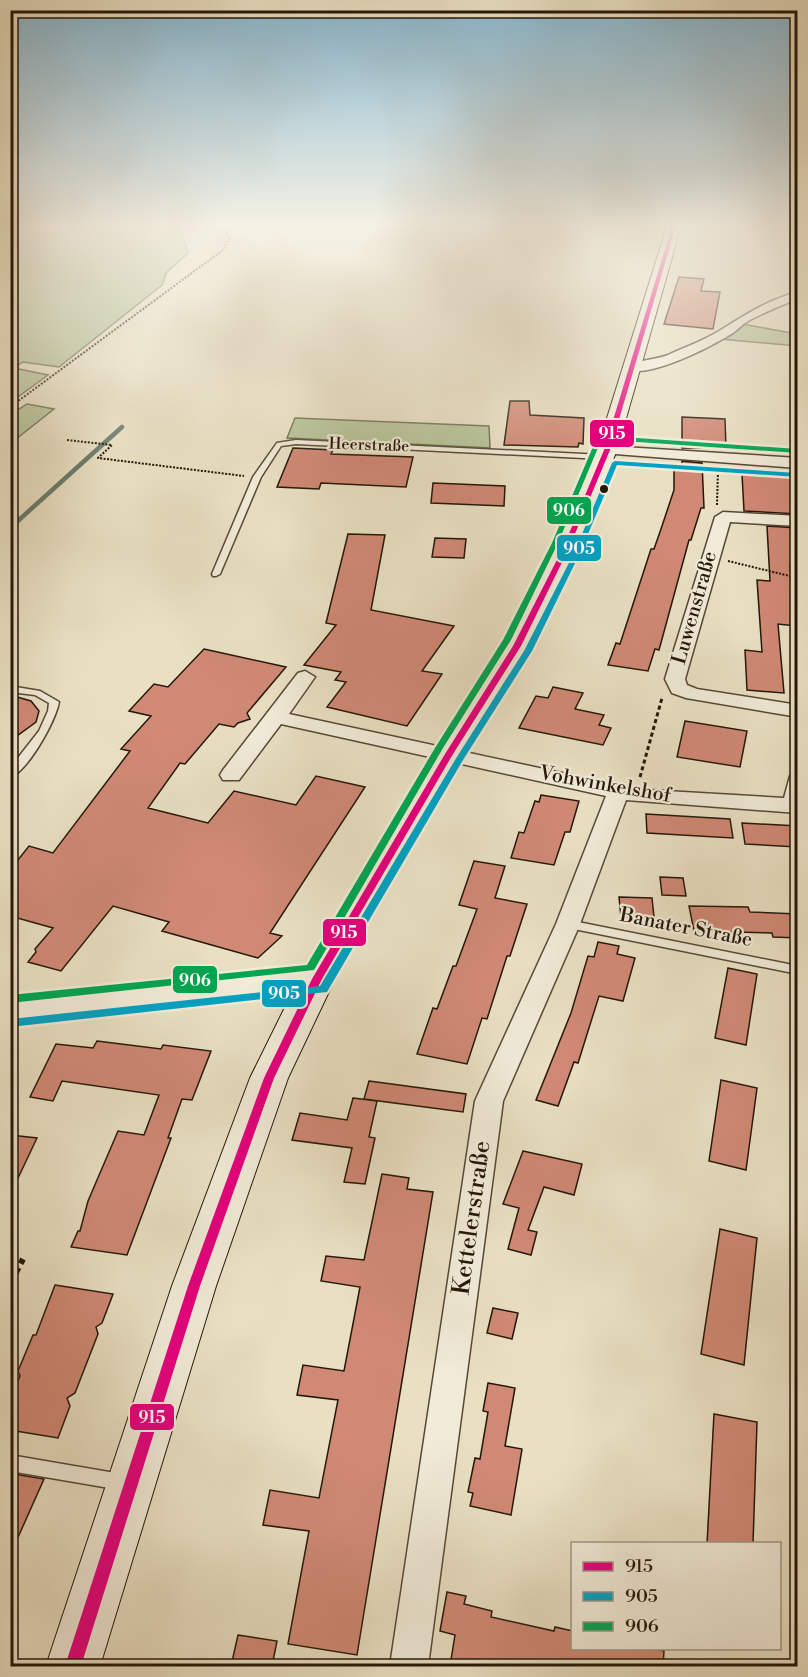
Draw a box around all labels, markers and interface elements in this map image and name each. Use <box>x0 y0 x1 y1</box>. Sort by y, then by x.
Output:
line badge: 915 <box>589 419 635 448</box>
text: 915 <box>598 424 626 444</box>
street label: Heerstraße <box>328 434 410 456</box>
unlabelled marker <box>598 483 610 495</box>
line badge: 906 <box>546 496 592 525</box>
text: 906 <box>553 501 585 521</box>
line badge: 905 <box>556 534 602 562</box>
text: 905 <box>563 539 595 559</box>
street label: Luwenstraße <box>667 549 723 667</box>
street label: Vohwinkelshof <box>536 761 673 809</box>
street label: Banater Straße <box>617 903 754 953</box>
line badge: 915 <box>322 918 367 947</box>
text: 915 <box>330 923 358 943</box>
line badge: 906 <box>172 965 218 994</box>
text: 906 <box>179 971 211 991</box>
line badge: 905 <box>261 979 307 1008</box>
text: 905 <box>268 984 300 1004</box>
street label: Kettelerstraße <box>446 1139 498 1297</box>
line badge: 915 <box>129 1403 175 1431</box>
text: 915 <box>138 1408 166 1428</box>
legend <box>571 1542 781 1650</box>
text: 915 <box>625 1555 653 1578</box>
text: 905 <box>625 1585 658 1608</box>
text: 906 <box>625 1615 659 1638</box>

